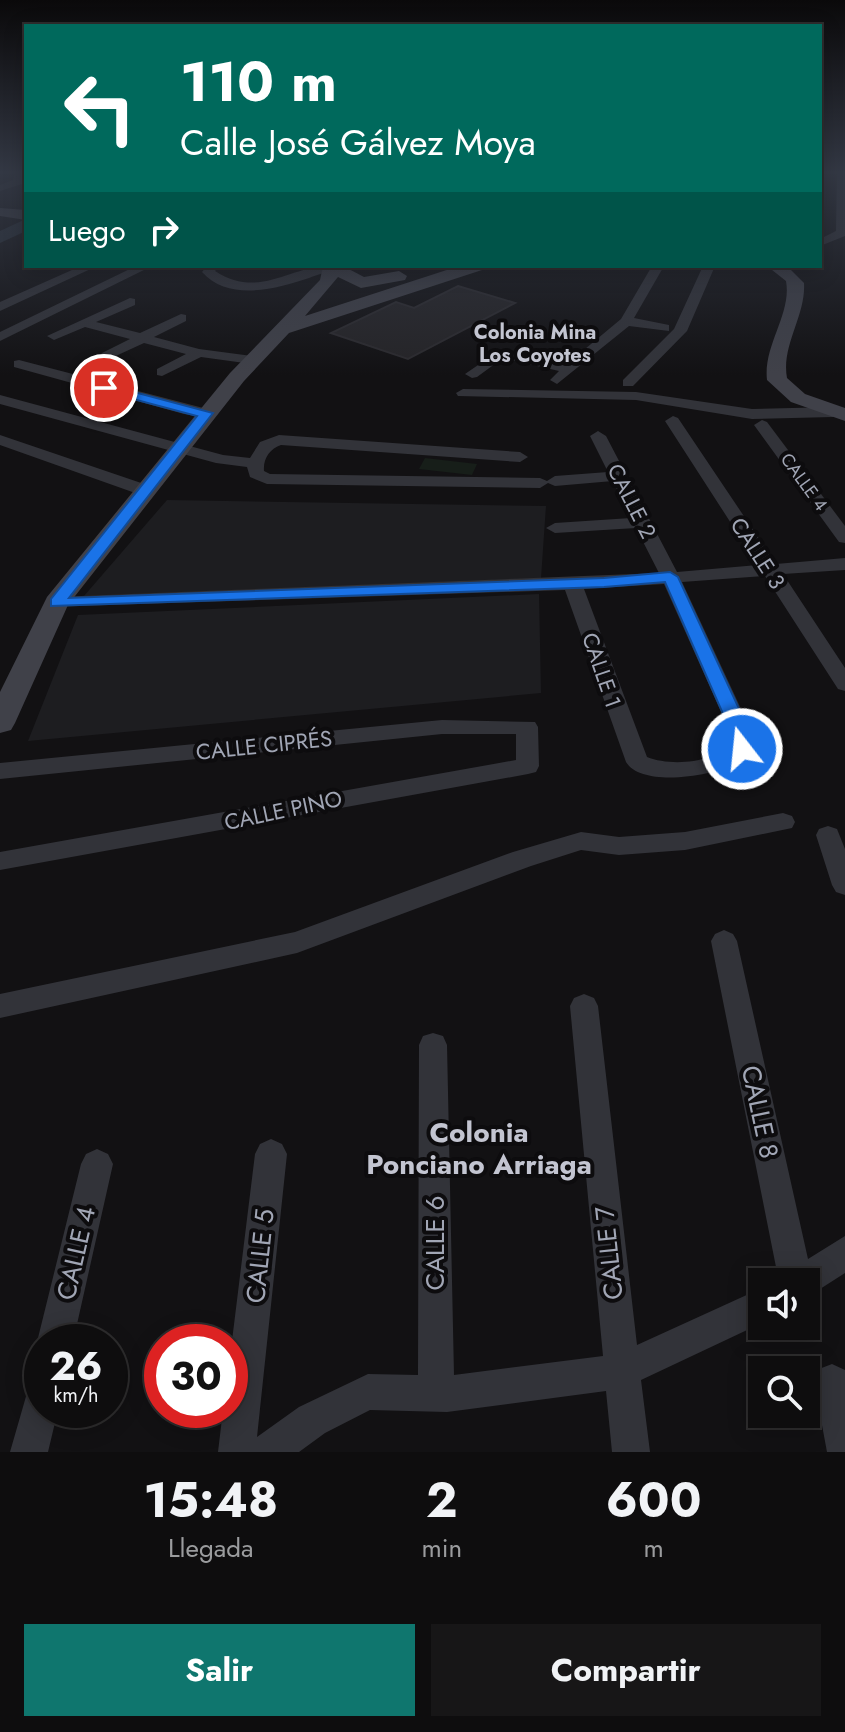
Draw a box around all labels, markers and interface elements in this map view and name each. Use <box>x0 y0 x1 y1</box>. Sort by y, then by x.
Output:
text: 110 m <box>180 41 337 122</box>
icon: left <box>48 56 152 160</box>
text: Calle José Gálvez Moya <box>180 116 536 168</box>
icon: right <box>142 208 186 252</box>
text: Luego <box>48 209 126 252</box>
district label: Colonia Mina Los Coyotes <box>474 318 596 370</box>
pin <box>70 354 138 422</box>
icon: arrive <box>82 366 126 410</box>
street label: CALLE 4 <box>774 448 834 516</box>
street label: CALLE 2 <box>600 458 664 544</box>
street label: CALLE 3 <box>723 511 793 595</box>
street label: CALLE 1 <box>574 628 630 712</box>
position arrow <box>700 707 784 791</box>
street label: CALLE CIPRÉS <box>194 722 334 768</box>
street label: CALLE PINO <box>221 782 345 838</box>
street label: CALLE 8 <box>732 1062 788 1162</box>
district label: Colonia Ponciano Arriaga <box>366 1112 592 1185</box>
street label: CALLE 6 <box>416 1195 454 1291</box>
street label: CALLE 4 <box>47 1202 105 1304</box>
street label: CALLE 7 <box>585 1204 633 1302</box>
street label: CALLE 5 <box>236 1207 284 1305</box>
map controls <box>748 1268 820 1428</box>
button: sound <box>748 1268 820 1340</box>
speed limit sign: 30 <box>144 1324 248 1428</box>
text: 26 <box>50 1337 103 1395</box>
button: search <box>748 1356 820 1428</box>
text: km/h <box>53 1381 99 1410</box>
text: 15:48 <box>144 1466 278 1535</box>
text: 2 <box>426 1466 458 1535</box>
text: 600 <box>606 1466 701 1535</box>
text: Llegada <box>168 1529 254 1567</box>
text: min <box>422 1529 462 1567</box>
text: m <box>643 1529 664 1567</box>
button: Salir <box>24 1624 415 1716</box>
button: Compartir <box>431 1624 821 1716</box>

